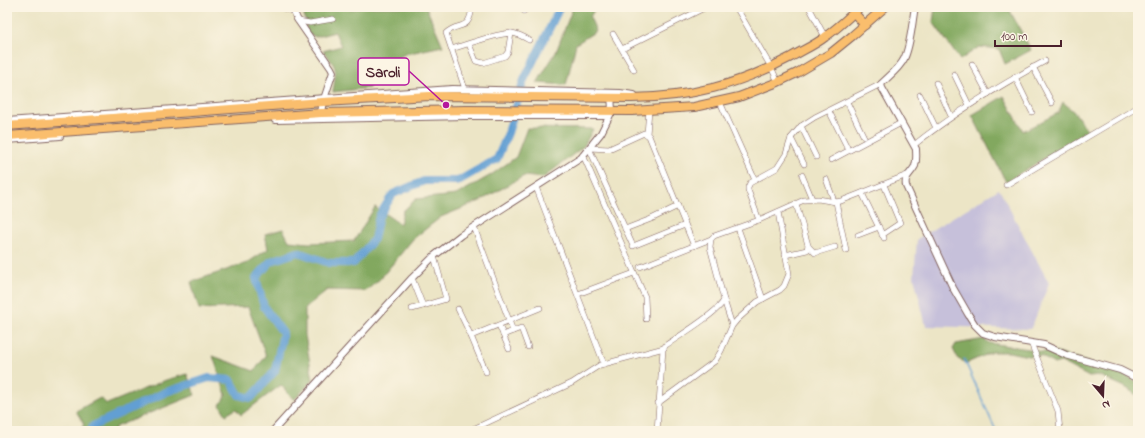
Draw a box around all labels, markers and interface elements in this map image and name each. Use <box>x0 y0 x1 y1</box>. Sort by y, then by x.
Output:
scale bar <box>995 22 1061 48</box>
text: 100 m <box>1001 28 1028 46</box>
callout: Saroli <box>358 58 409 85</box>
text: Saroli <box>366 62 401 84</box>
north arrow <box>1083 376 1123 416</box>
text: N <box>1100 396 1112 413</box>

